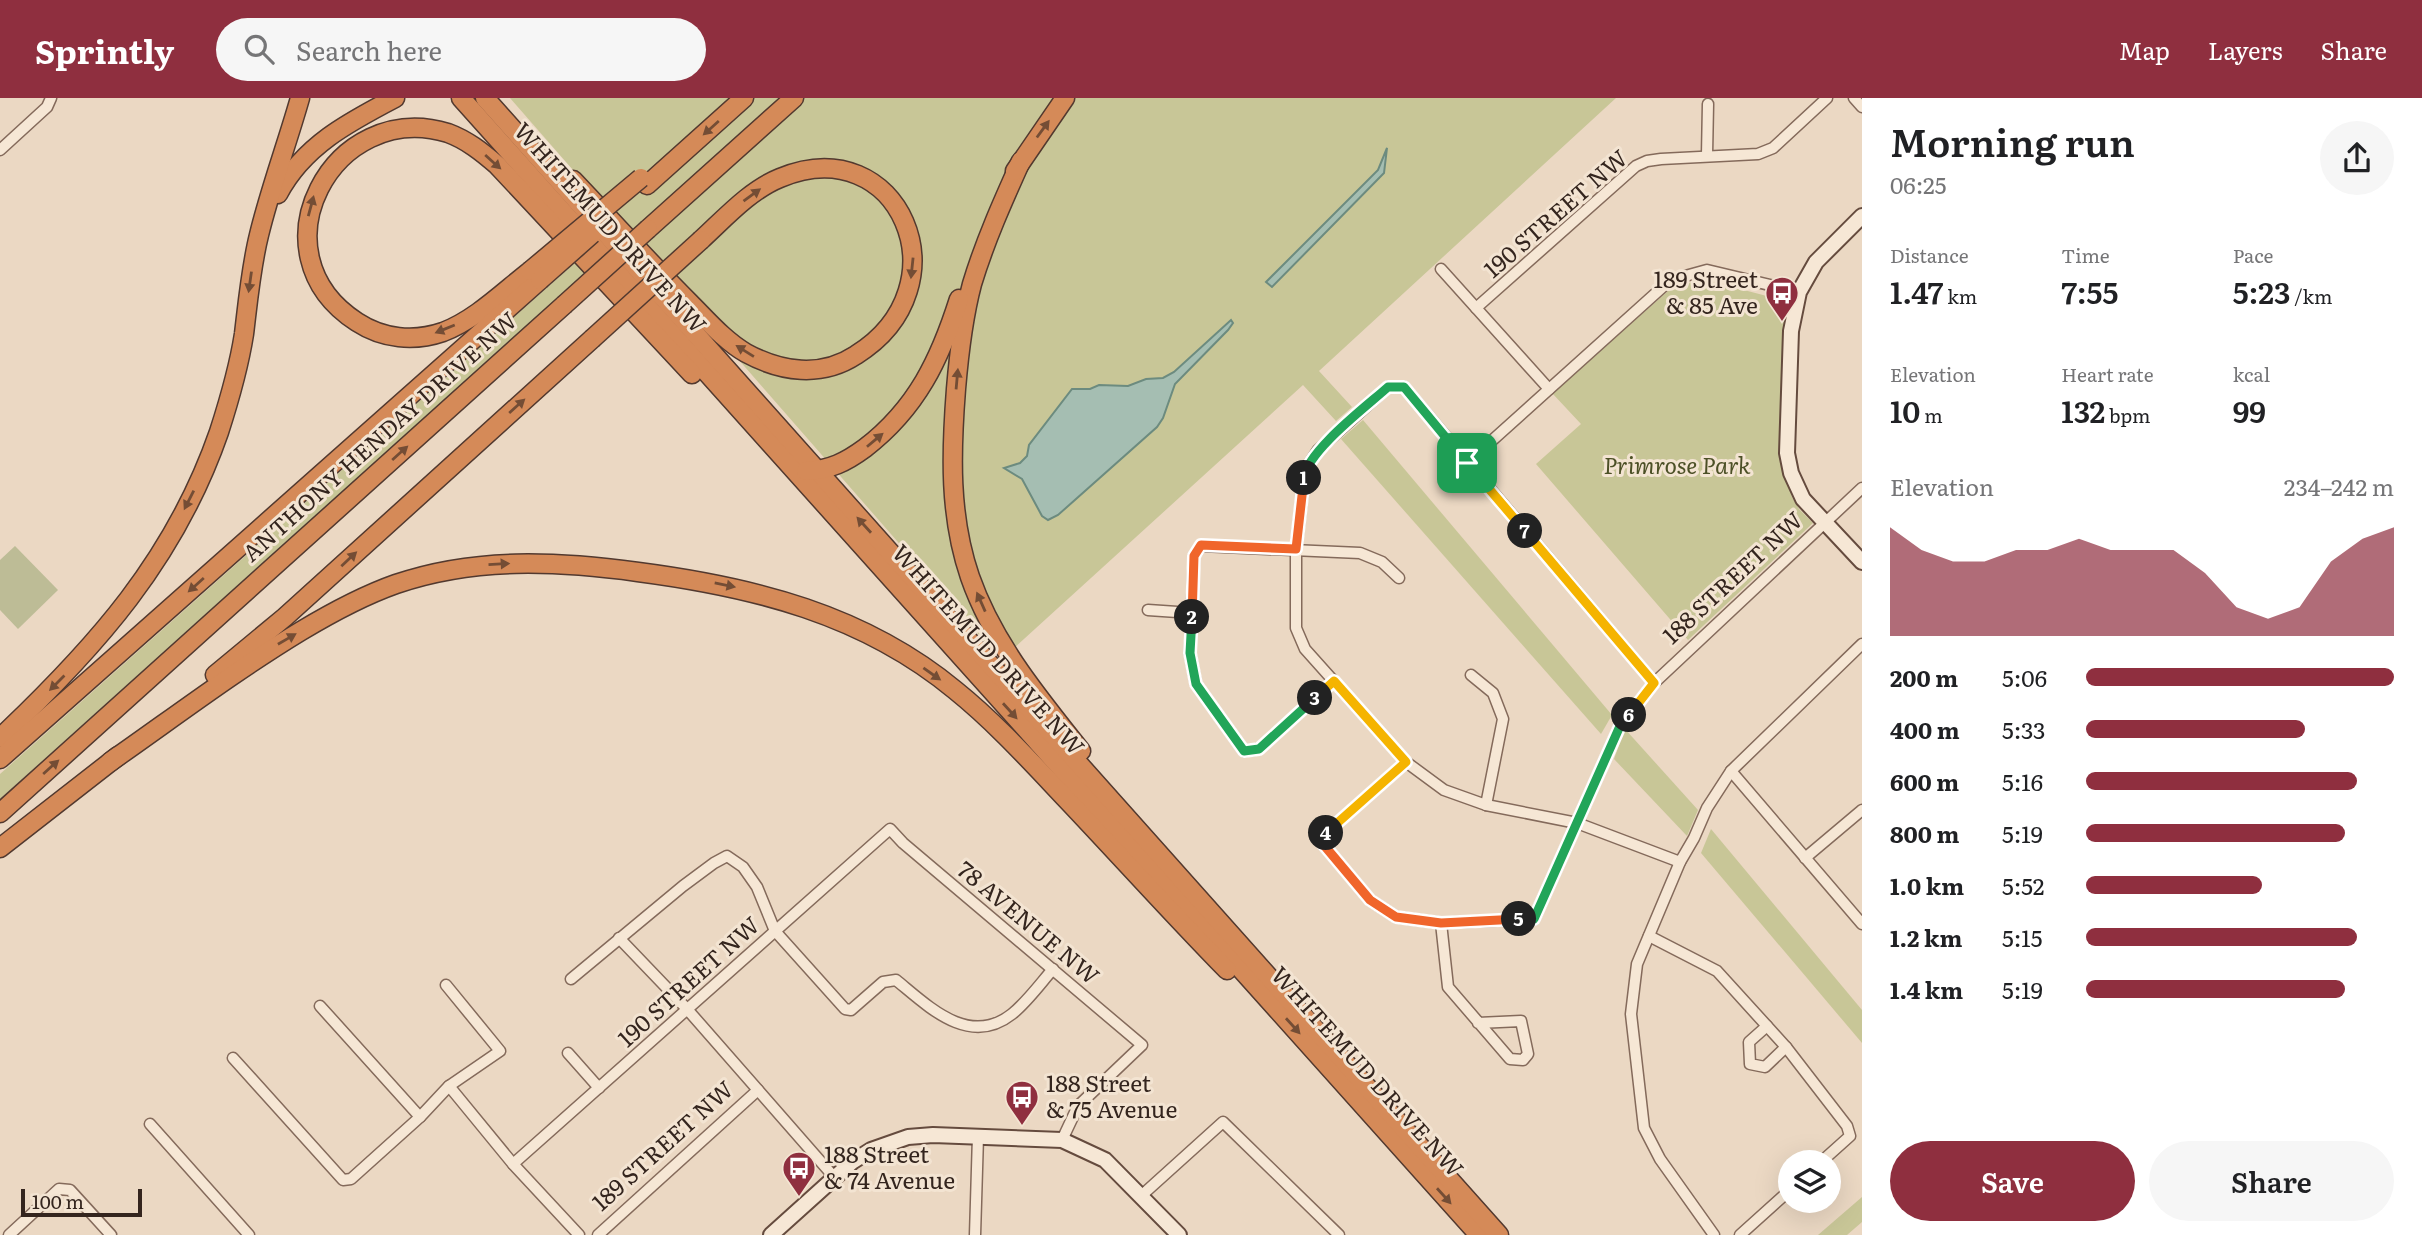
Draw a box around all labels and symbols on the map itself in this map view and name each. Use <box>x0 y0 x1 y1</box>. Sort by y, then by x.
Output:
street label: WHITEMUD DRIVE NW <box>507 114 716 340</box>
one-way arrow <box>703 119 720 135</box>
one-way arrow <box>1035 120 1049 138</box>
street label: 190 STREET NW <box>1475 140 1634 285</box>
one-way arrow <box>484 154 502 170</box>
one-way arrow <box>743 188 762 202</box>
one-way arrow <box>306 194 317 216</box>
one-way arrow <box>907 257 918 279</box>
place label: 189 Street & 85 Ave <box>1654 261 1759 321</box>
one-way arrow <box>245 271 256 293</box>
bus stop icon: 189 Street & 85 Ave <box>1763 274 1801 323</box>
street label: ANTHONY HENDAY DRIVE NW <box>234 303 524 568</box>
one-way arrow <box>434 324 455 335</box>
one-way arrow <box>735 345 755 358</box>
one-way arrow <box>952 368 963 390</box>
one-way arrow <box>508 398 526 414</box>
one-way arrow <box>866 433 883 448</box>
pin <box>1437 433 1497 493</box>
one-way arrow <box>391 445 408 461</box>
park label: Primrose Park <box>1603 447 1751 481</box>
pin: 1 <box>1286 460 1322 496</box>
one-way arrow <box>184 490 195 510</box>
street label: 188 STREET NW <box>1654 502 1809 651</box>
pin: 7 <box>1508 514 1542 548</box>
one-way arrow <box>857 517 873 534</box>
street label: WHITEMUD DRIVE NW <box>885 536 1094 762</box>
one-way arrow <box>340 551 357 567</box>
one-way arrow <box>488 559 510 570</box>
one-way arrow <box>187 577 204 592</box>
one-way arrow <box>714 580 736 591</box>
one-way arrow <box>975 592 986 613</box>
pin: 2 <box>1174 600 1210 634</box>
one-way arrow <box>278 633 297 646</box>
one-way arrow <box>923 667 941 681</box>
one-way arrow <box>49 675 65 691</box>
pin: 3 <box>1298 680 1332 716</box>
pin: 6 <box>1612 698 1646 732</box>
one-way arrow <box>1002 702 1018 720</box>
one-way arrow <box>42 759 60 775</box>
pin: 4 <box>1308 816 1344 850</box>
street label: 78 AVENUE NW <box>951 852 1108 991</box>
pin: 5 <box>1502 902 1536 936</box>
street label: 190 STREET NW <box>609 907 766 1054</box>
street label: WHITEMUD DRIVE NW <box>1264 958 1473 1184</box>
one-way arrow <box>1285 1017 1301 1035</box>
place label: 188 Street & 75 Avenue <box>1046 1065 1177 1125</box>
street label: 189 STREET NW <box>583 1072 740 1217</box>
bus stop icon: 188 Street & 75 Avenue <box>1003 1078 1041 1127</box>
place label: 188 Street & 74 Avenue <box>824 1136 955 1196</box>
bus stop icon: 188 Street & 74 Avenue <box>780 1149 818 1198</box>
scale bar <box>21 1186 142 1218</box>
one-way arrow <box>1436 1187 1452 1205</box>

